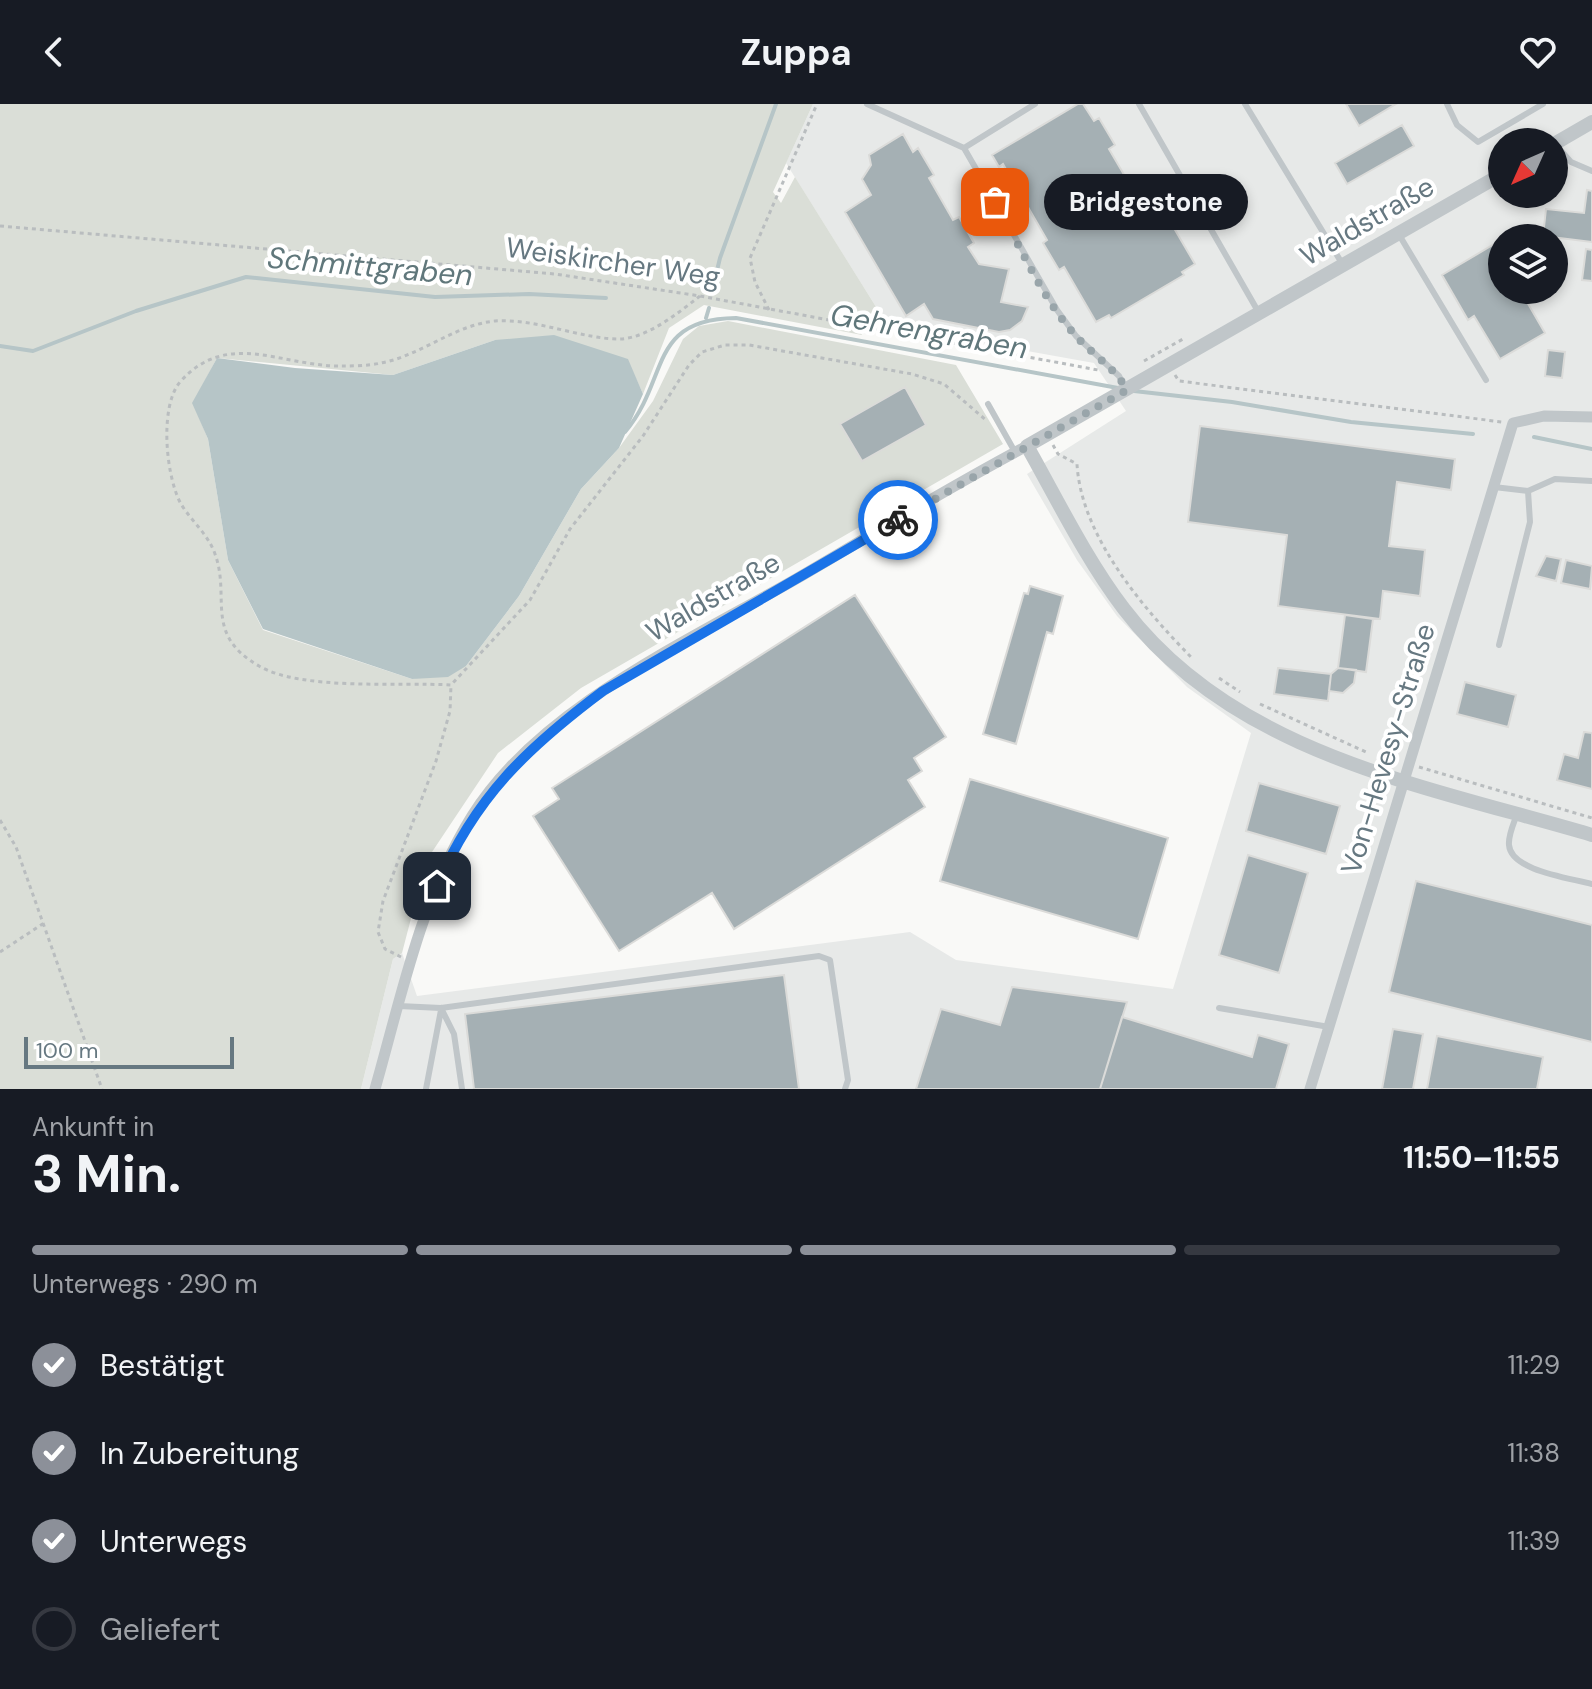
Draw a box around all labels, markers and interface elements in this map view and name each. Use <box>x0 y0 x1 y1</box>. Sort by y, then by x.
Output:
text: Zuppa <box>740 29 852 76</box>
icon: back <box>32 30 76 74</box>
icon: heart <box>1516 30 1560 74</box>
north arrow <box>1488 128 1568 208</box>
map controls <box>1488 128 1568 304</box>
pin <box>961 168 1029 236</box>
street label: Waldstraße <box>1293 168 1441 274</box>
callout: Bridgestone <box>1043 174 1247 230</box>
icon: bag <box>973 180 1017 224</box>
text: Bridgestone <box>1069 185 1223 219</box>
button: layers <box>1488 224 1568 304</box>
street label: Weiskircher Weg <box>503 229 723 295</box>
water label: Schmittgraben <box>266 238 474 294</box>
water label: Gehrengraben <box>827 294 1031 368</box>
courier <box>858 480 938 560</box>
icon: bike <box>876 498 920 542</box>
street label: Waldstraße <box>639 544 787 650</box>
street label: Von-Hevesy-Straße <box>1332 619 1444 879</box>
pin <box>403 852 471 920</box>
icon: home <box>415 864 459 908</box>
scale bar <box>24 1033 234 1069</box>
text: 100 m <box>36 1036 98 1065</box>
text: Ankunft in <box>32 1110 154 1144</box>
text: 11:50–11:55 <box>1403 1138 1560 1177</box>
text: 3 Min. <box>32 1140 181 1208</box>
text: Unterwegs · 290 m <box>32 1267 258 1301</box>
icon: check <box>32 1343 76 1387</box>
text: Bestätigt <box>100 1346 225 1385</box>
text: 11:29 <box>1507 1348 1560 1382</box>
icon: check <box>32 1431 76 1475</box>
text: In Zubereitung <box>100 1434 299 1473</box>
text: 11:38 <box>1507 1436 1560 1470</box>
icon: check <box>32 1519 76 1563</box>
text: Unterwegs <box>100 1522 247 1561</box>
text: 11:39 <box>1508 1524 1560 1558</box>
text: Geliefert <box>100 1610 220 1649</box>

